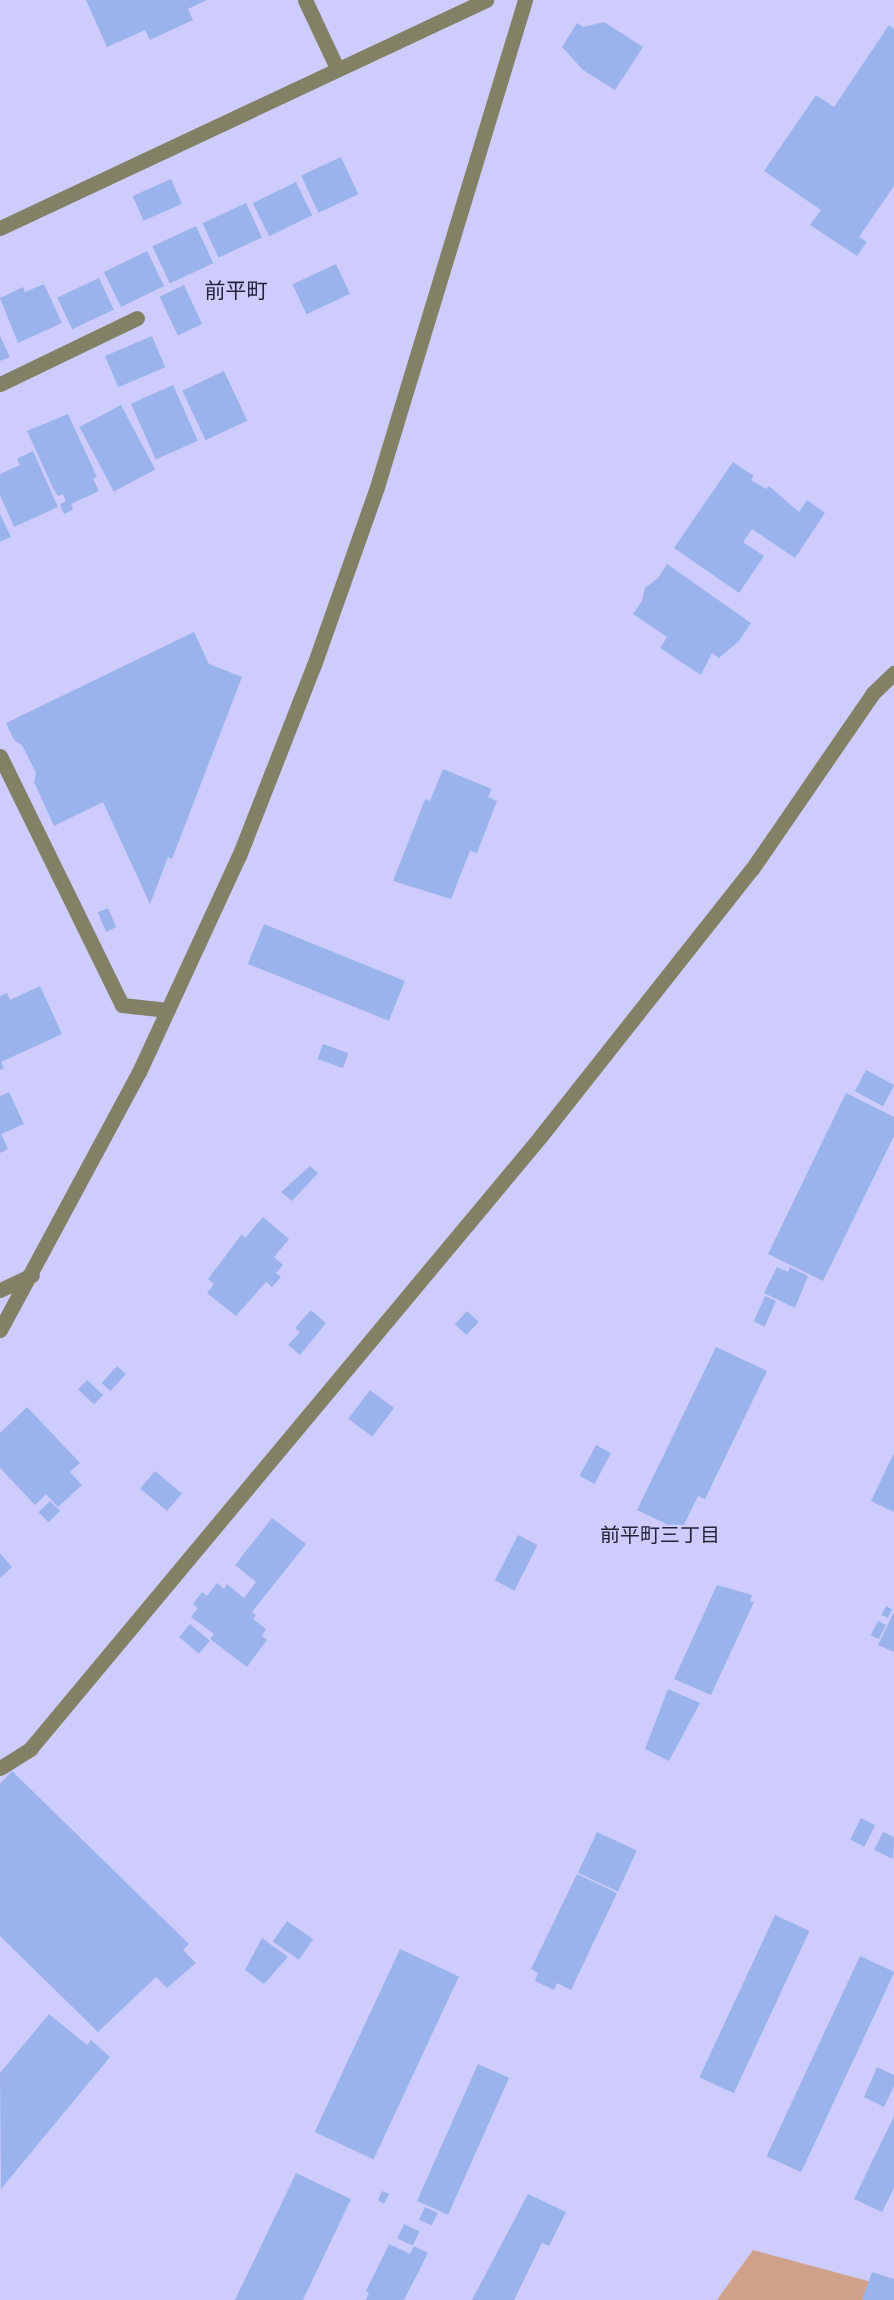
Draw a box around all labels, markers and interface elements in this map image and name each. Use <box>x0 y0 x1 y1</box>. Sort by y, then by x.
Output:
district label: 前平町 <box>205 278 267 304</box>
district label: 前平町三丁目 <box>600 1523 720 1547</box>

